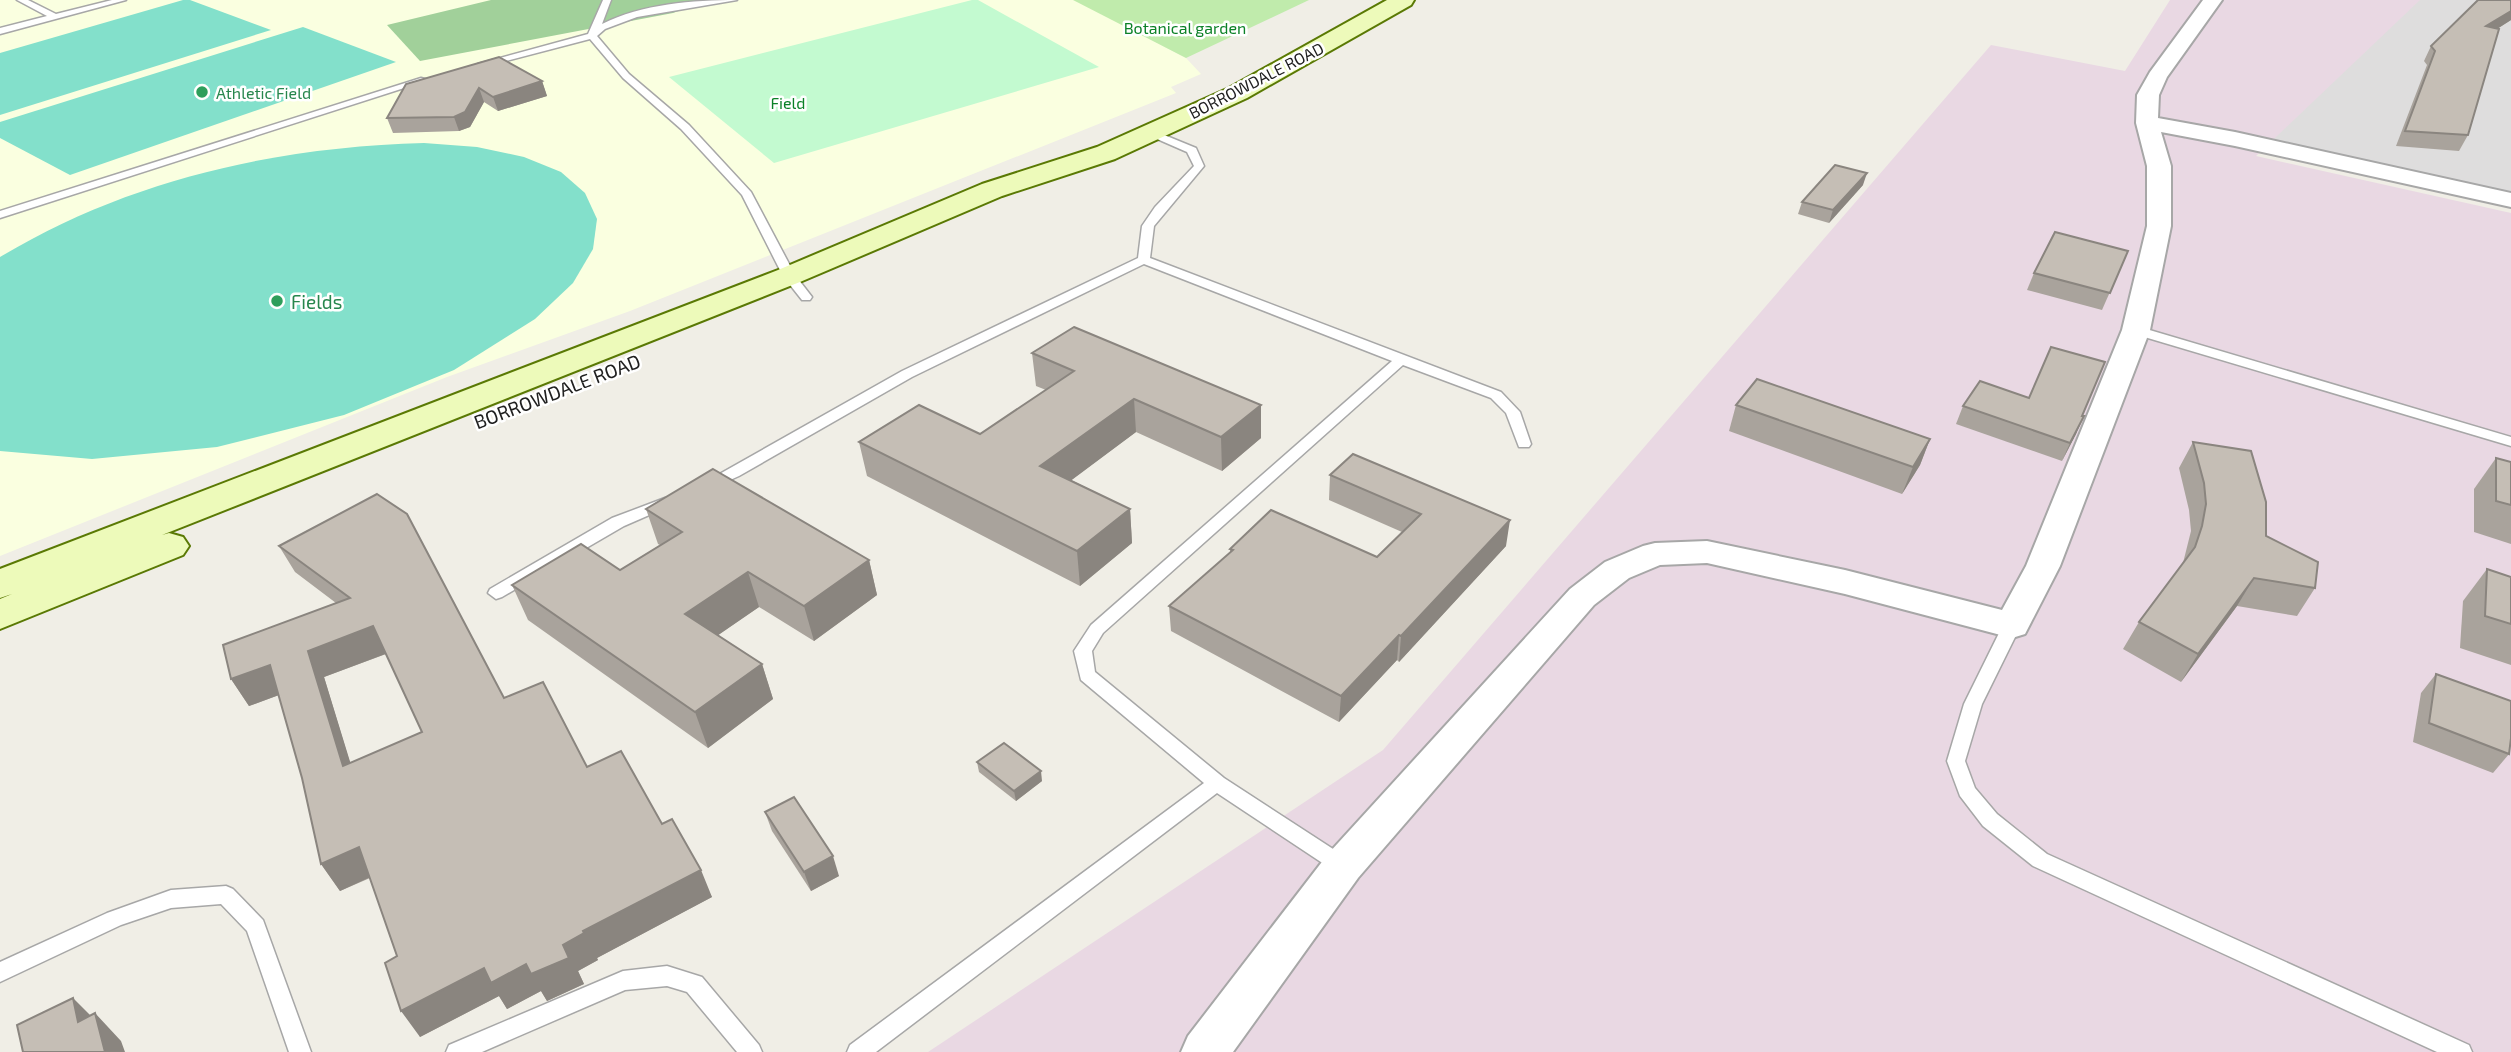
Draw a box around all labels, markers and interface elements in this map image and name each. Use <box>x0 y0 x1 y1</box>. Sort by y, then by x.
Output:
park label: Botanical garden <box>1124 18 1246 37</box>
street label: BORROWDALE ROAD <box>1185 38 1327 122</box>
place label: Athletic Field <box>216 83 311 102</box>
marker: Athletic Field <box>194 84 210 100</box>
park label: Field <box>770 93 806 112</box>
place label: Fields <box>291 290 342 313</box>
marker: Fields <box>269 293 285 309</box>
street label: BORROWDALE ROAD <box>471 349 643 433</box>

